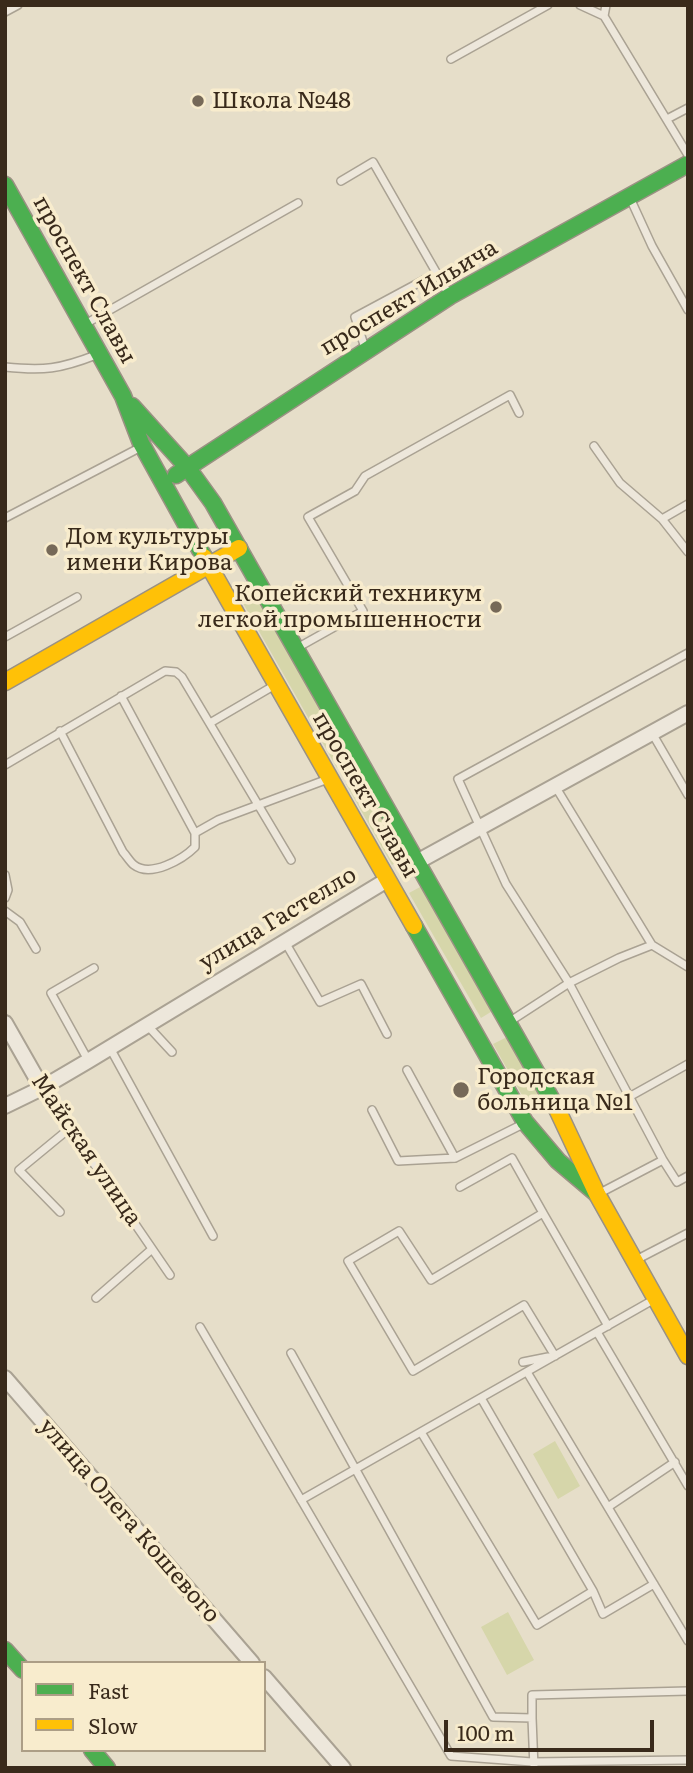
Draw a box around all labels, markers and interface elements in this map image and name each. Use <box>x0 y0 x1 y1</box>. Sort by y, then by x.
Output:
place label: Школа №48 <box>212 87 351 115</box>
marker: Школа №48 <box>190 93 206 109</box>
street label: проспект Славы <box>26 191 142 369</box>
street label: проспект Ильича <box>315 234 503 362</box>
place label: Дом культуры имени Кирова <box>66 523 233 577</box>
marker: Дом культуры имени Кирова <box>44 542 60 558</box>
place label: Копейский техникум легкой промышенности <box>198 580 482 634</box>
marker: Копейский техникум легкой промышенности <box>488 599 504 615</box>
street label: проспект Славы <box>306 707 424 883</box>
street label: улица Гастелло <box>194 861 362 977</box>
place label: Городская больница №1 <box>477 1063 633 1117</box>
street label: Майская улица <box>25 1069 147 1231</box>
marker: Городская больница №1 <box>451 1080 471 1100</box>
street label: улица Олега Кошевого <box>33 1413 225 1629</box>
legend <box>21 1661 266 1752</box>
text: Fast <box>88 1674 129 1705</box>
scale bar <box>448 1706 658 1750</box>
text: Slow <box>88 1709 138 1740</box>
text: 100 m <box>457 1716 514 1747</box>

